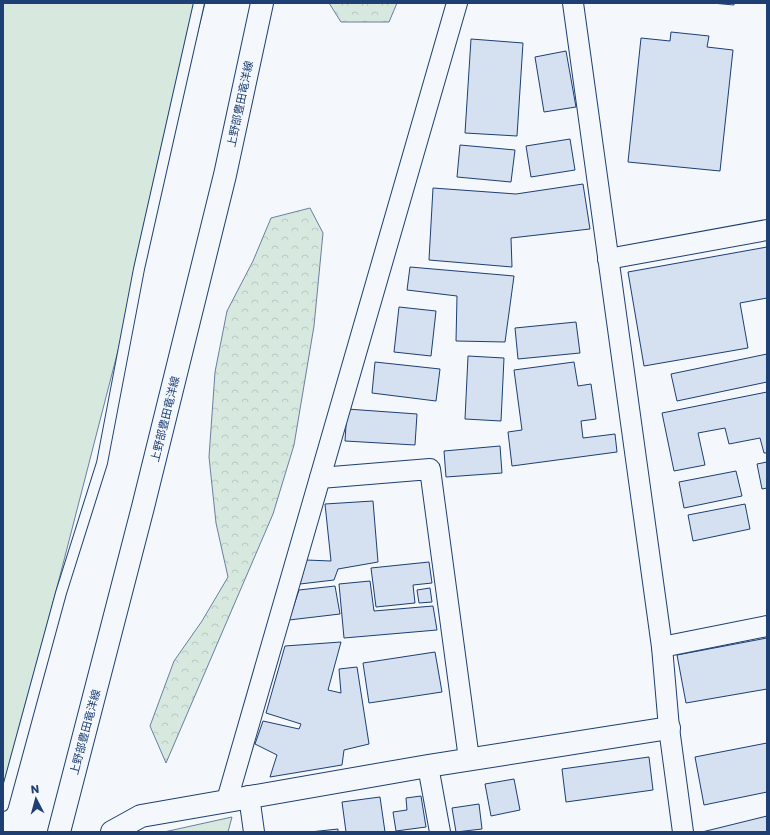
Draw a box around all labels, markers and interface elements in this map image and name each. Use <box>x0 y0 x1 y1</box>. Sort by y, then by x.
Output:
street label: 上野部豊田竜洋線 <box>223 59 257 149</box>
street label: 上野部豊田竜洋線 <box>147 374 183 464</box>
street label: 上野部豊田竜洋線 <box>66 687 104 777</box>
north arrow <box>16 779 56 819</box>
text: N <box>30 781 40 797</box>

